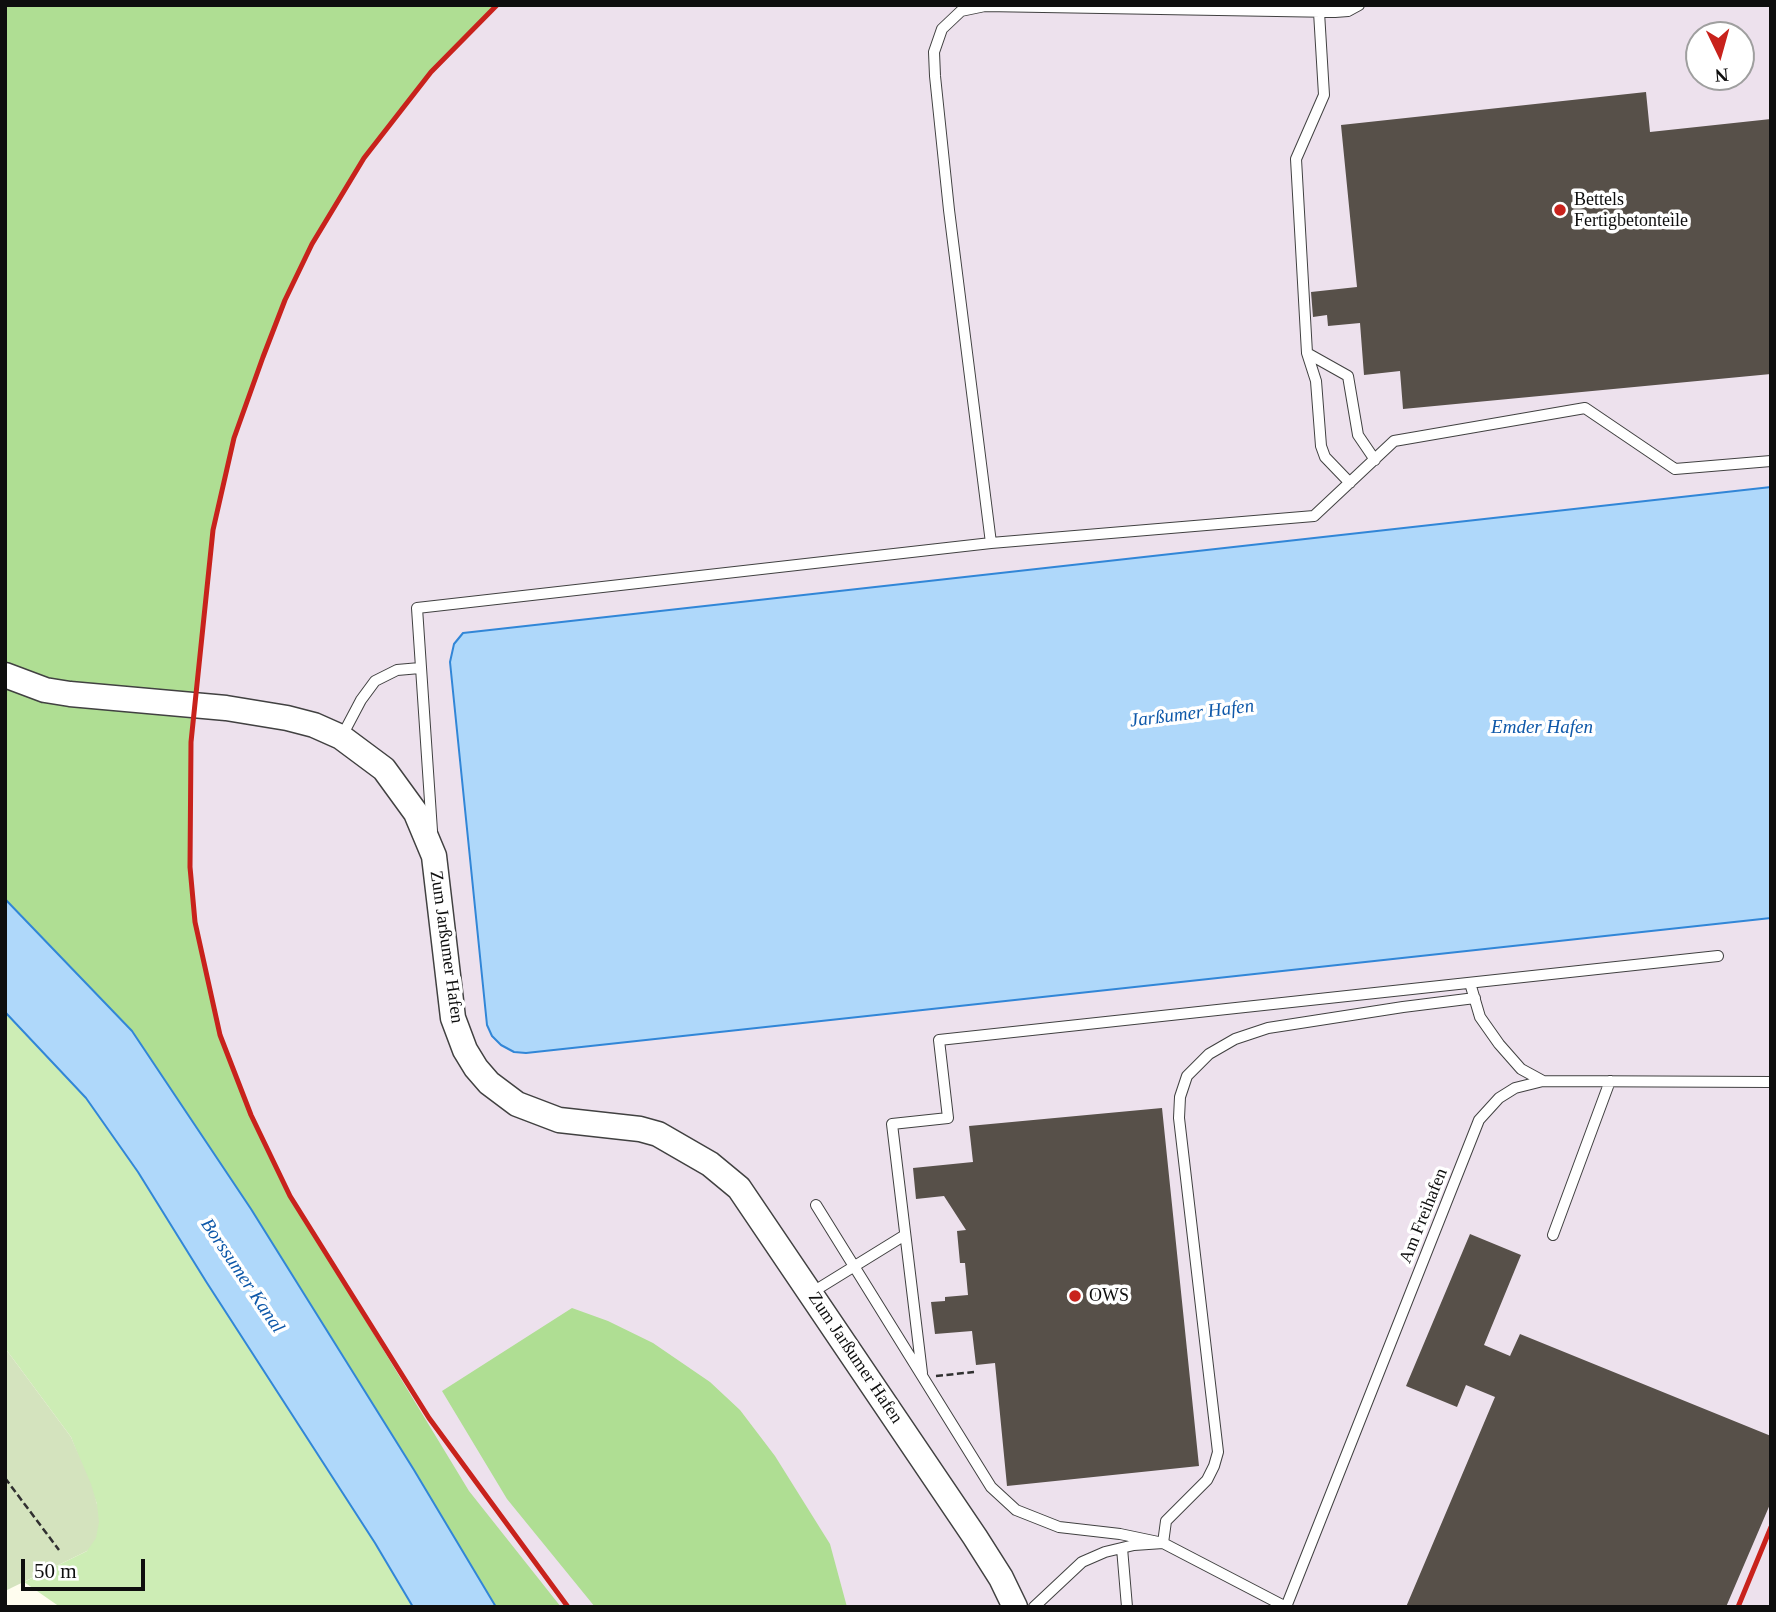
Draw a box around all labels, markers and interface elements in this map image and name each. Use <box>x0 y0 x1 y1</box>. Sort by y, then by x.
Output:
north arrow <box>1685 21 1755 91</box>
text: N <box>1714 64 1729 86</box>
place label: Bettels Fertigbetonteile <box>1574 189 1688 232</box>
marker: Bettels Fertigbetonteile <box>1552 202 1568 218</box>
water label: Jarßumer Hafen <box>1129 695 1255 733</box>
water label: Emder Hafen <box>1491 717 1593 739</box>
street label: Zum Jarßumer Hafen <box>425 869 467 1025</box>
street label: Am Freihafen <box>1395 1165 1453 1267</box>
water label: Borssumer Kanal <box>195 1214 289 1338</box>
place label: OWS <box>1089 1285 1129 1307</box>
street label: Zum Jarßumer Hafen <box>803 1288 907 1428</box>
marker: OWS <box>1067 1288 1083 1304</box>
scale bar <box>24 1546 149 1590</box>
text: 50 m <box>34 1559 77 1583</box>

